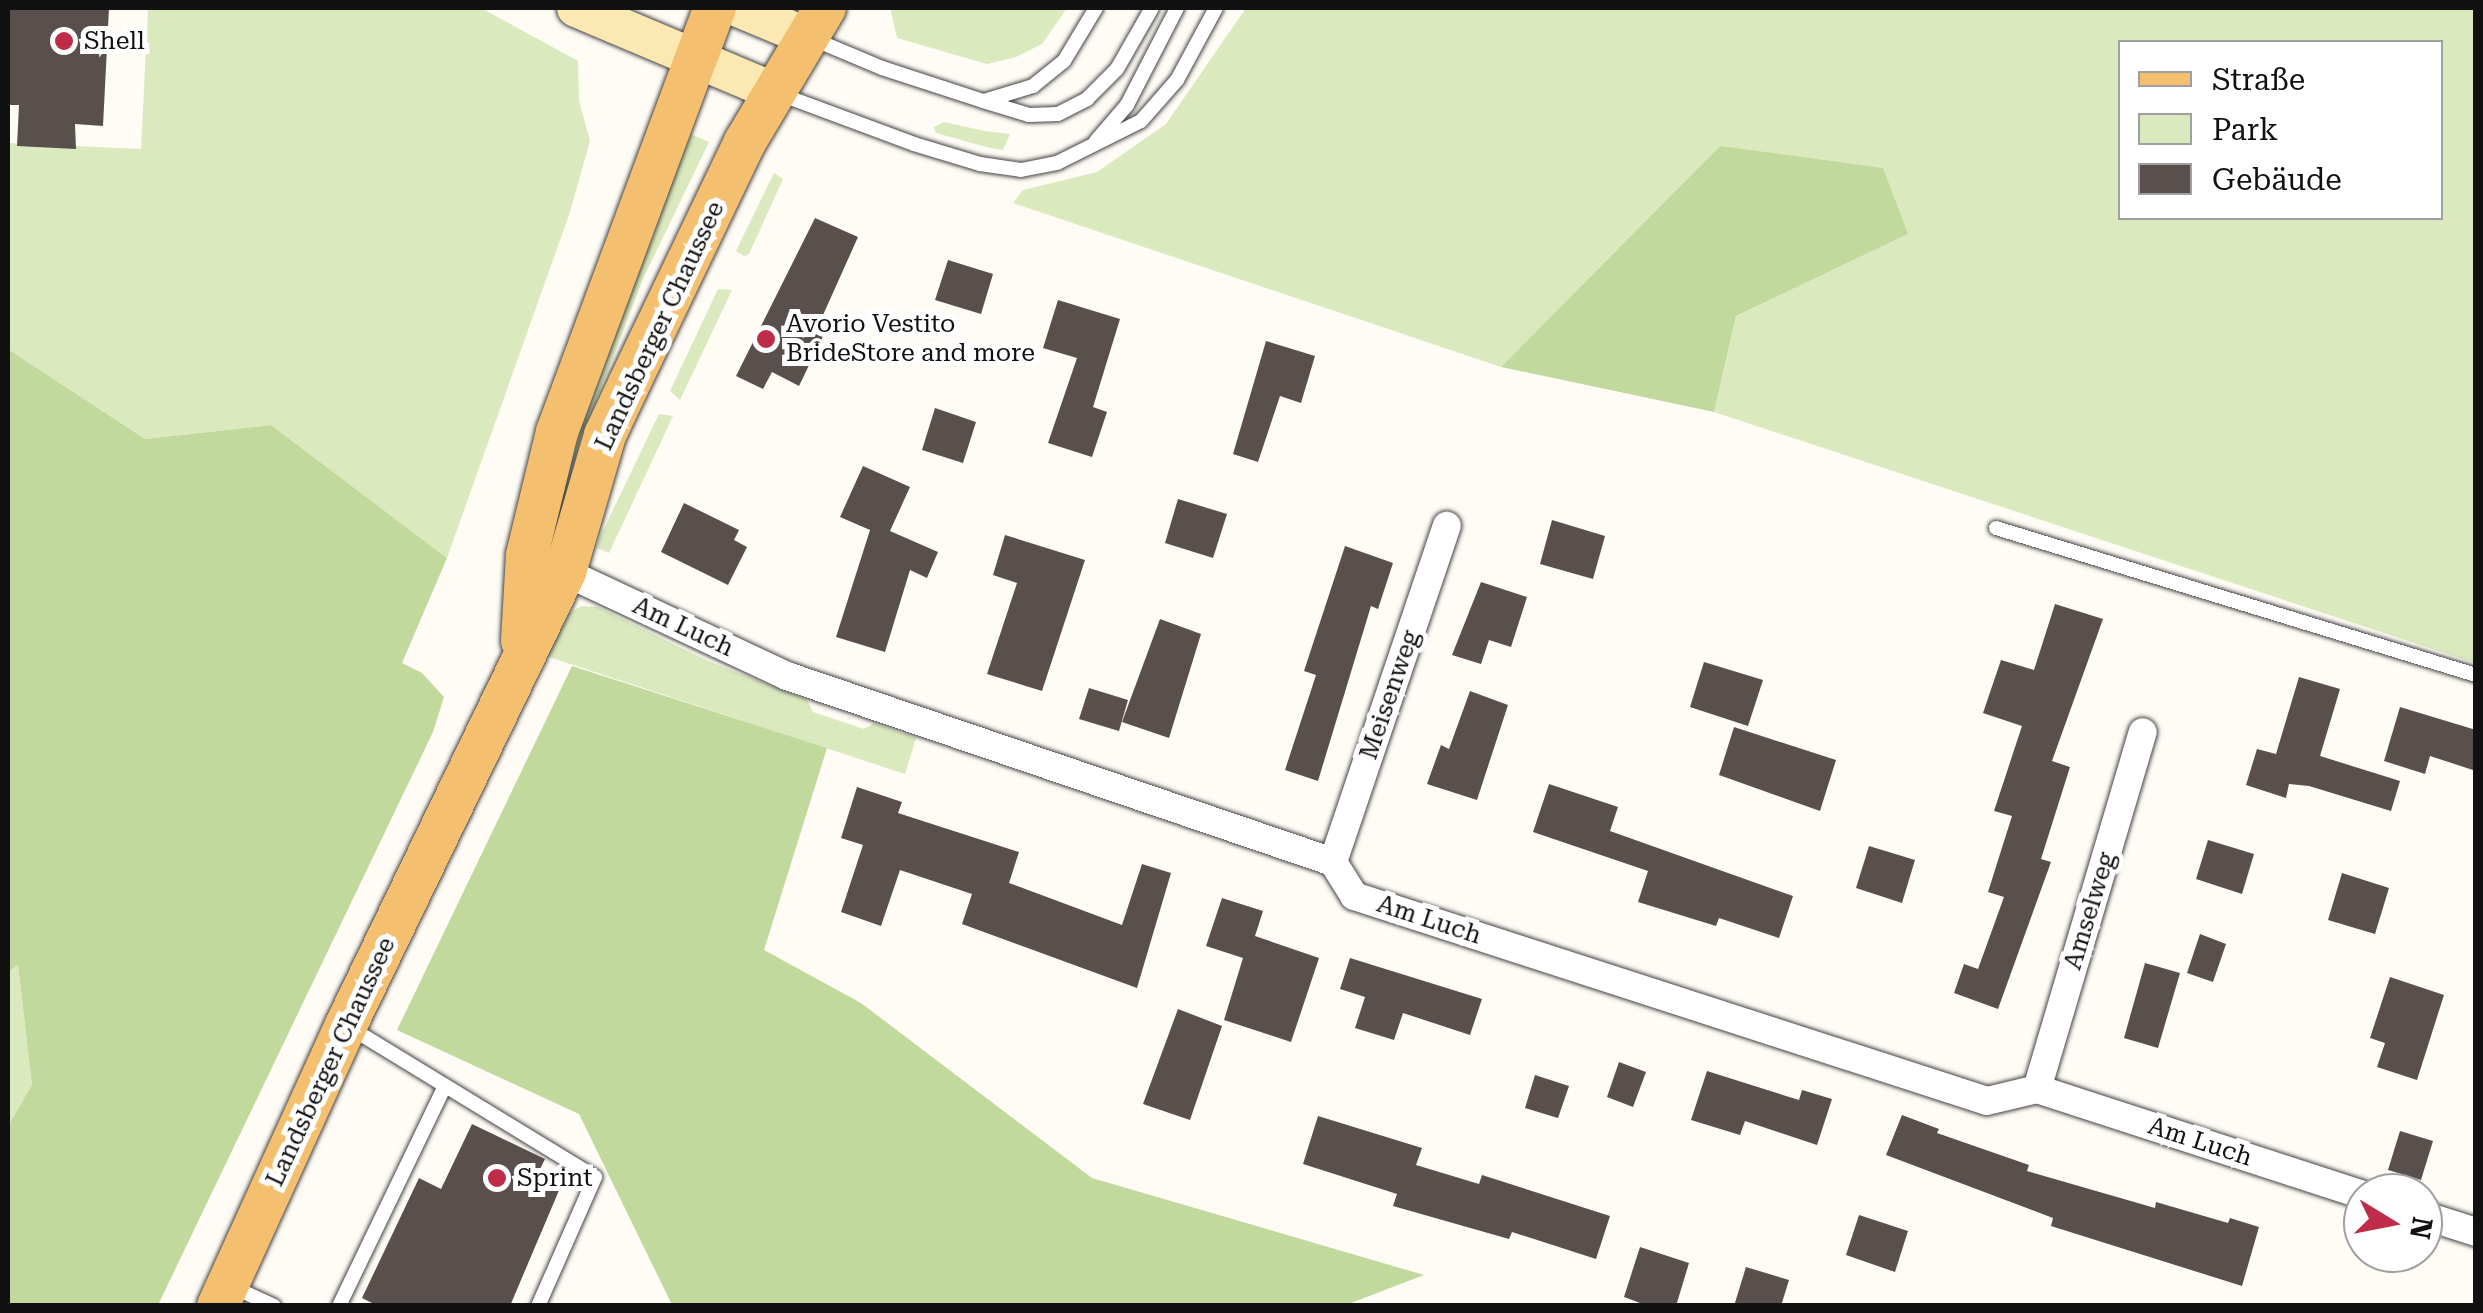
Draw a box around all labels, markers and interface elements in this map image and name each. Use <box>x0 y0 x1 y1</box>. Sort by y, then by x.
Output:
place label: Shell <box>84 26 145 56</box>
marker: Shell <box>53 30 75 52</box>
legend <box>2118 40 2443 220</box>
text: Straße <box>2212 62 2305 97</box>
text: Park <box>2212 112 2278 147</box>
text: Gebäude <box>2212 162 2342 197</box>
street label: Landsberger Chaussee <box>589 197 731 455</box>
place label: Avorio Vestito BrideStore and more <box>786 310 1035 369</box>
marker: Avorio Vestito BrideStore and more <box>755 328 777 350</box>
street label: Am Luch <box>628 591 738 663</box>
street label: Meisenweg <box>1354 626 1426 764</box>
street label: Amselweg <box>2058 849 2122 973</box>
street label: Am Luch <box>1373 889 1485 951</box>
street label: Landsberger Chaussee <box>260 933 402 1191</box>
street label: Am Luch <box>2144 1111 2256 1173</box>
place label: Sprint <box>517 1163 593 1193</box>
marker: Sprint <box>486 1167 508 1189</box>
north arrow <box>2343 1173 2443 1273</box>
text: N <box>2403 1214 2439 1241</box>

